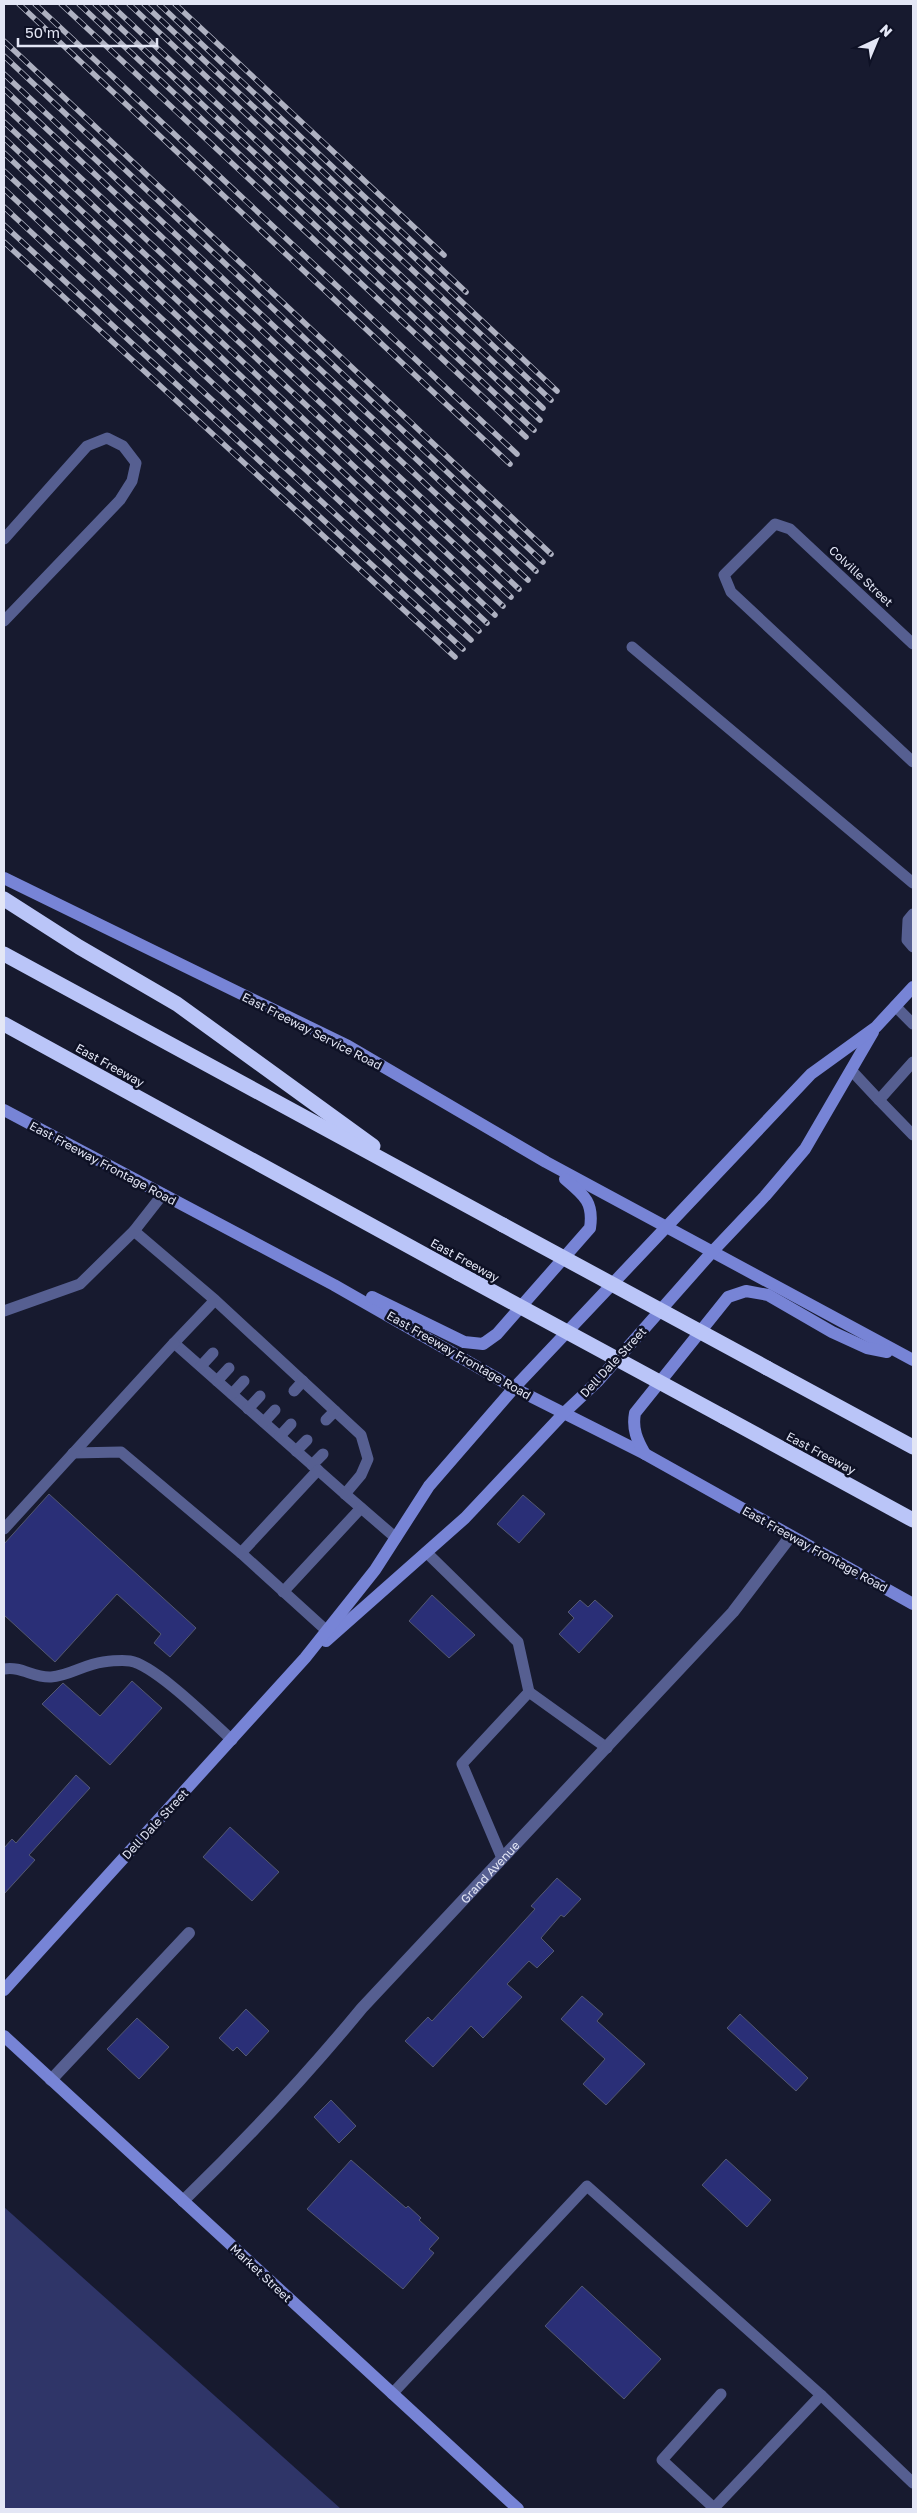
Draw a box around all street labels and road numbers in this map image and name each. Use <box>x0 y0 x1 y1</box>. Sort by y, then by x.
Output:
street label: Colville Street <box>826 543 896 610</box>
street label: East Freeway Service Road <box>240 989 384 1073</box>
street label: East Freeway <box>73 1040 147 1090</box>
street label: East Freeway Frontage Road <box>27 1118 179 1208</box>
street label: East Freeway <box>428 1235 502 1285</box>
street label: East Freeway Frontage Road <box>384 1308 534 1402</box>
street label: Dell Dale Street <box>577 1324 649 1400</box>
street label: East Freeway <box>784 1428 858 1478</box>
street label: East Freeway Frontage Road <box>740 1503 890 1595</box>
street label: Dell Dale Street <box>119 1786 191 1862</box>
street label: Grand Avenue <box>457 1837 522 1906</box>
street label: Market Street <box>227 2241 295 2305</box>

